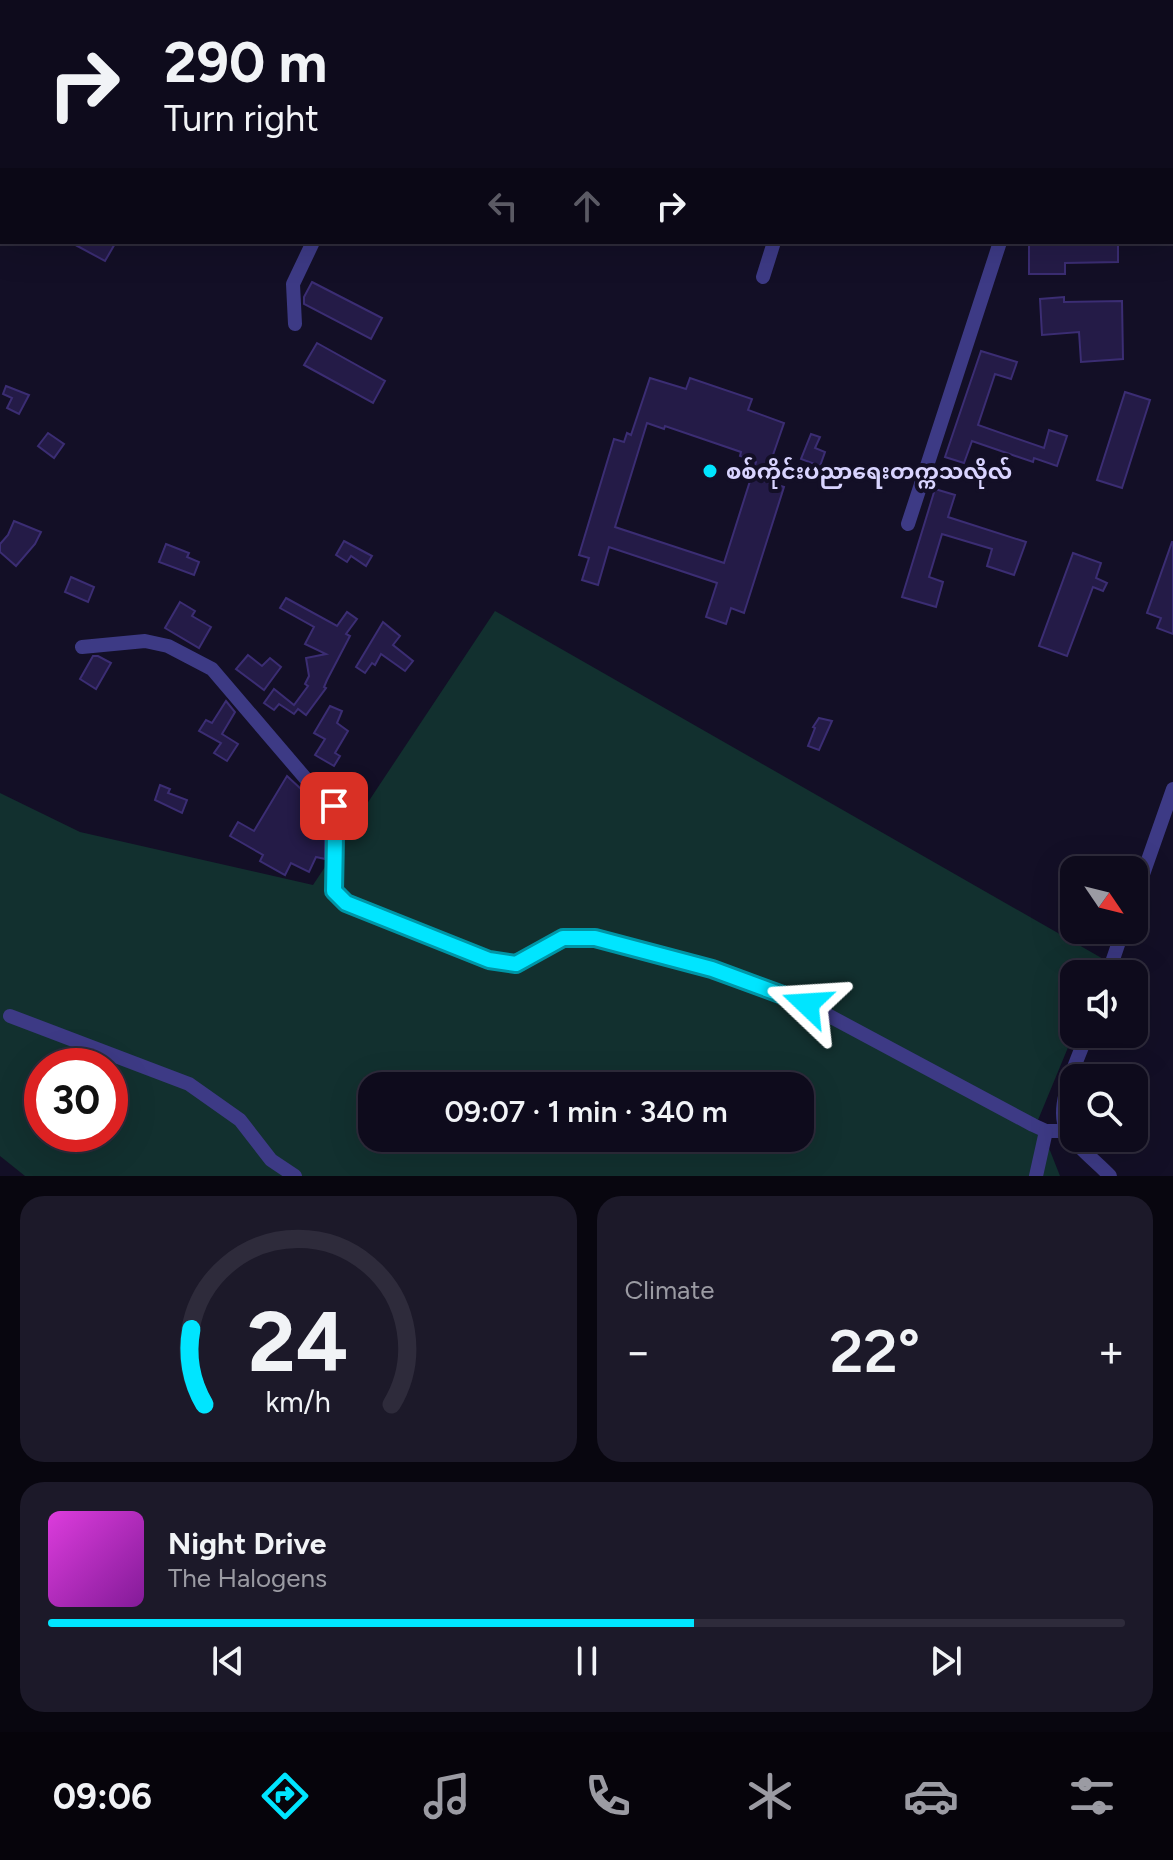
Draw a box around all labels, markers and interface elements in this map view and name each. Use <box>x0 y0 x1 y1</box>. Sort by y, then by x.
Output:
text: 290 m <box>164 29 327 96</box>
icon: right <box>32 32 136 136</box>
text: Turn right <box>164 97 319 140</box>
icon: left <box>481 184 525 228</box>
icon: ahead <box>565 184 609 228</box>
icon: right <box>649 184 693 228</box>
place label: စစ်ကိုင်းပညာရေးတက္ကသလိုလ် <box>726 456 1012 489</box>
marker: စစ်ကိုင်းပညာရေးတက္ကသလိုလ် <box>701 462 719 480</box>
pin <box>300 772 368 840</box>
icon: arrive <box>312 784 356 828</box>
north arrow <box>1060 856 1148 944</box>
map controls <box>1060 856 1148 1152</box>
button: sound <box>1060 960 1148 1048</box>
position arrow <box>765 962 849 1046</box>
speed limit sign: 30 <box>24 1048 128 1152</box>
button: search <box>1060 1064 1148 1152</box>
text: 09:07 · 1 min · 340 m <box>444 1093 728 1130</box>
text: Climate <box>625 1274 714 1306</box>
text: 24 <box>248 1292 349 1392</box>
text: 22° <box>829 1315 920 1387</box>
text: − <box>625 1325 652 1378</box>
text: + <box>1098 1325 1125 1378</box>
text: km/h <box>266 1385 331 1419</box>
text: Night Drive <box>168 1525 326 1562</box>
text: The Halogens <box>168 1562 327 1594</box>
icon: previous <box>206 1639 250 1683</box>
icon: pause <box>565 1639 609 1683</box>
icon: next <box>924 1639 968 1683</box>
icon: directions <box>257 1768 313 1824</box>
icon: music <box>419 1768 475 1824</box>
icon: phone <box>580 1768 636 1824</box>
icon: climate <box>742 1768 798 1824</box>
icon: car <box>903 1768 959 1824</box>
icon: filters <box>1064 1768 1120 1824</box>
text: 09:06 <box>53 1775 152 1818</box>

